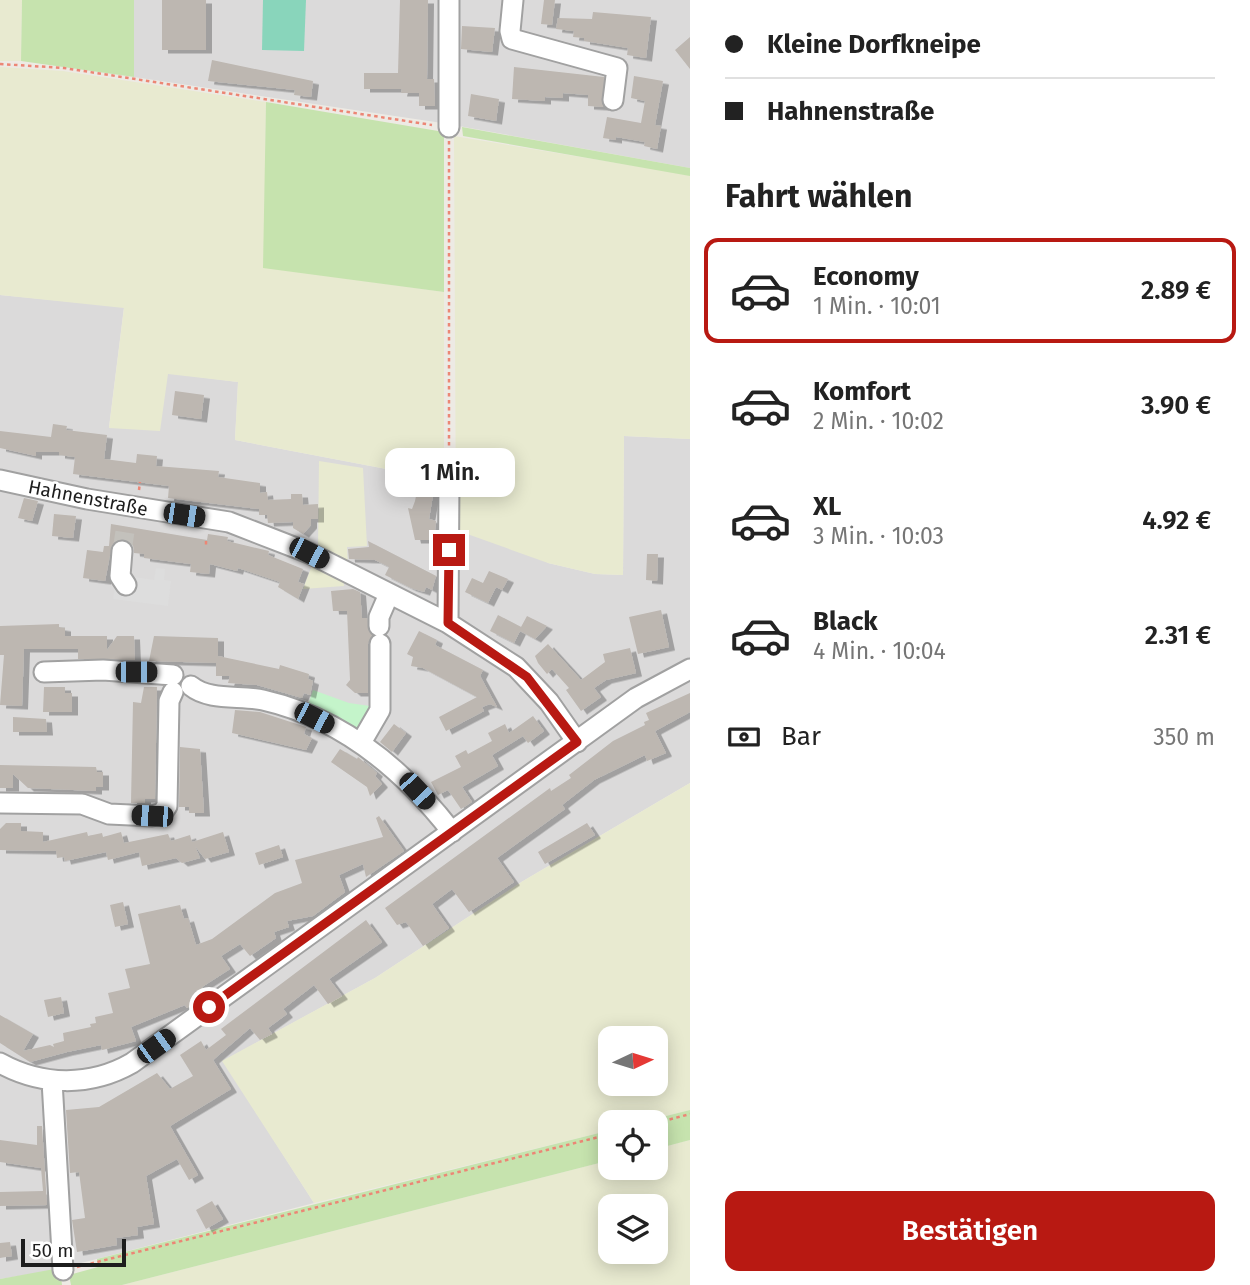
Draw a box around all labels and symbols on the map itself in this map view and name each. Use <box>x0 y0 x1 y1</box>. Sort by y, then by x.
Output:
callout: 1 Min. <box>384 448 514 498</box>
street label: Hahnenstraße <box>26 475 150 521</box>
car <box>162 501 207 529</box>
car <box>286 534 333 572</box>
route end <box>433 534 465 566</box>
car <box>116 662 158 683</box>
car <box>291 699 338 737</box>
car <box>395 768 440 814</box>
car <box>131 804 174 828</box>
route start <box>193 991 225 1023</box>
car <box>133 1025 180 1067</box>
north arrow <box>598 1026 668 1096</box>
scale bar <box>21 1236 126 1268</box>

